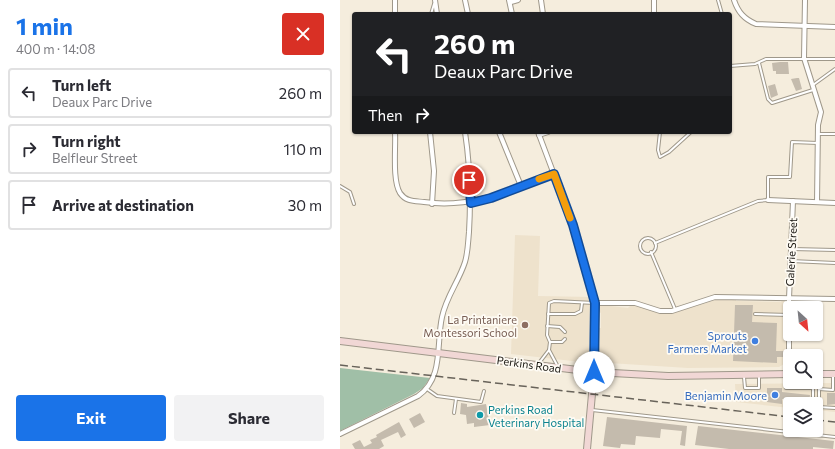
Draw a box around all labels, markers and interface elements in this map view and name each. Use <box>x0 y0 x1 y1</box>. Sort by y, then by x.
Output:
text: 1 min <box>16 11 73 40</box>
button: close <box>282 13 324 55</box>
text: 260 m <box>434 26 515 60</box>
icon: left <box>368 28 420 80</box>
text: 400 m · 14:08 <box>16 41 95 57</box>
text: Deaux Parc Drive <box>434 60 573 82</box>
text: Turn left <box>52 76 111 94</box>
icon: left <box>18 82 40 104</box>
text: 260 m <box>279 84 322 102</box>
text: Deaux Parc Drive <box>52 94 152 110</box>
icon: right <box>411 104 433 126</box>
text: Then <box>368 106 403 124</box>
text: Turn right <box>52 132 121 150</box>
icon: right <box>18 138 40 160</box>
text: 110 m <box>283 140 322 158</box>
text: Belfleur Street <box>52 150 138 166</box>
pin <box>452 163 486 197</box>
icon: arrive <box>458 169 480 191</box>
icon: arrive <box>18 194 40 216</box>
text: Arrive at destination <box>52 196 194 214</box>
text: 30 m <box>288 196 322 214</box>
street label: Galerie Street <box>783 217 799 287</box>
north arrow <box>783 301 823 341</box>
map controls <box>783 301 823 437</box>
place label: La Printaniere Montessori School <box>423 313 517 339</box>
marker: La Printaniere Montessori School <box>520 320 530 330</box>
place label: Sprouts Farmers Market <box>668 329 747 355</box>
marker: Sprouts Farmers Market <box>750 336 760 346</box>
button: search <box>783 349 823 389</box>
position arrow <box>573 351 615 393</box>
street label: Perkins Road <box>496 353 562 375</box>
place label: Benjamin Moore <box>685 389 767 402</box>
marker: Benjamin Moore <box>770 390 780 400</box>
button: Exit <box>16 395 166 441</box>
button: Share <box>174 395 324 441</box>
button: layers <box>783 397 823 437</box>
place label: Perkins Road Veterinary Hospital <box>488 403 584 429</box>
marker: Perkins Road Veterinary Hospital <box>475 410 485 420</box>

